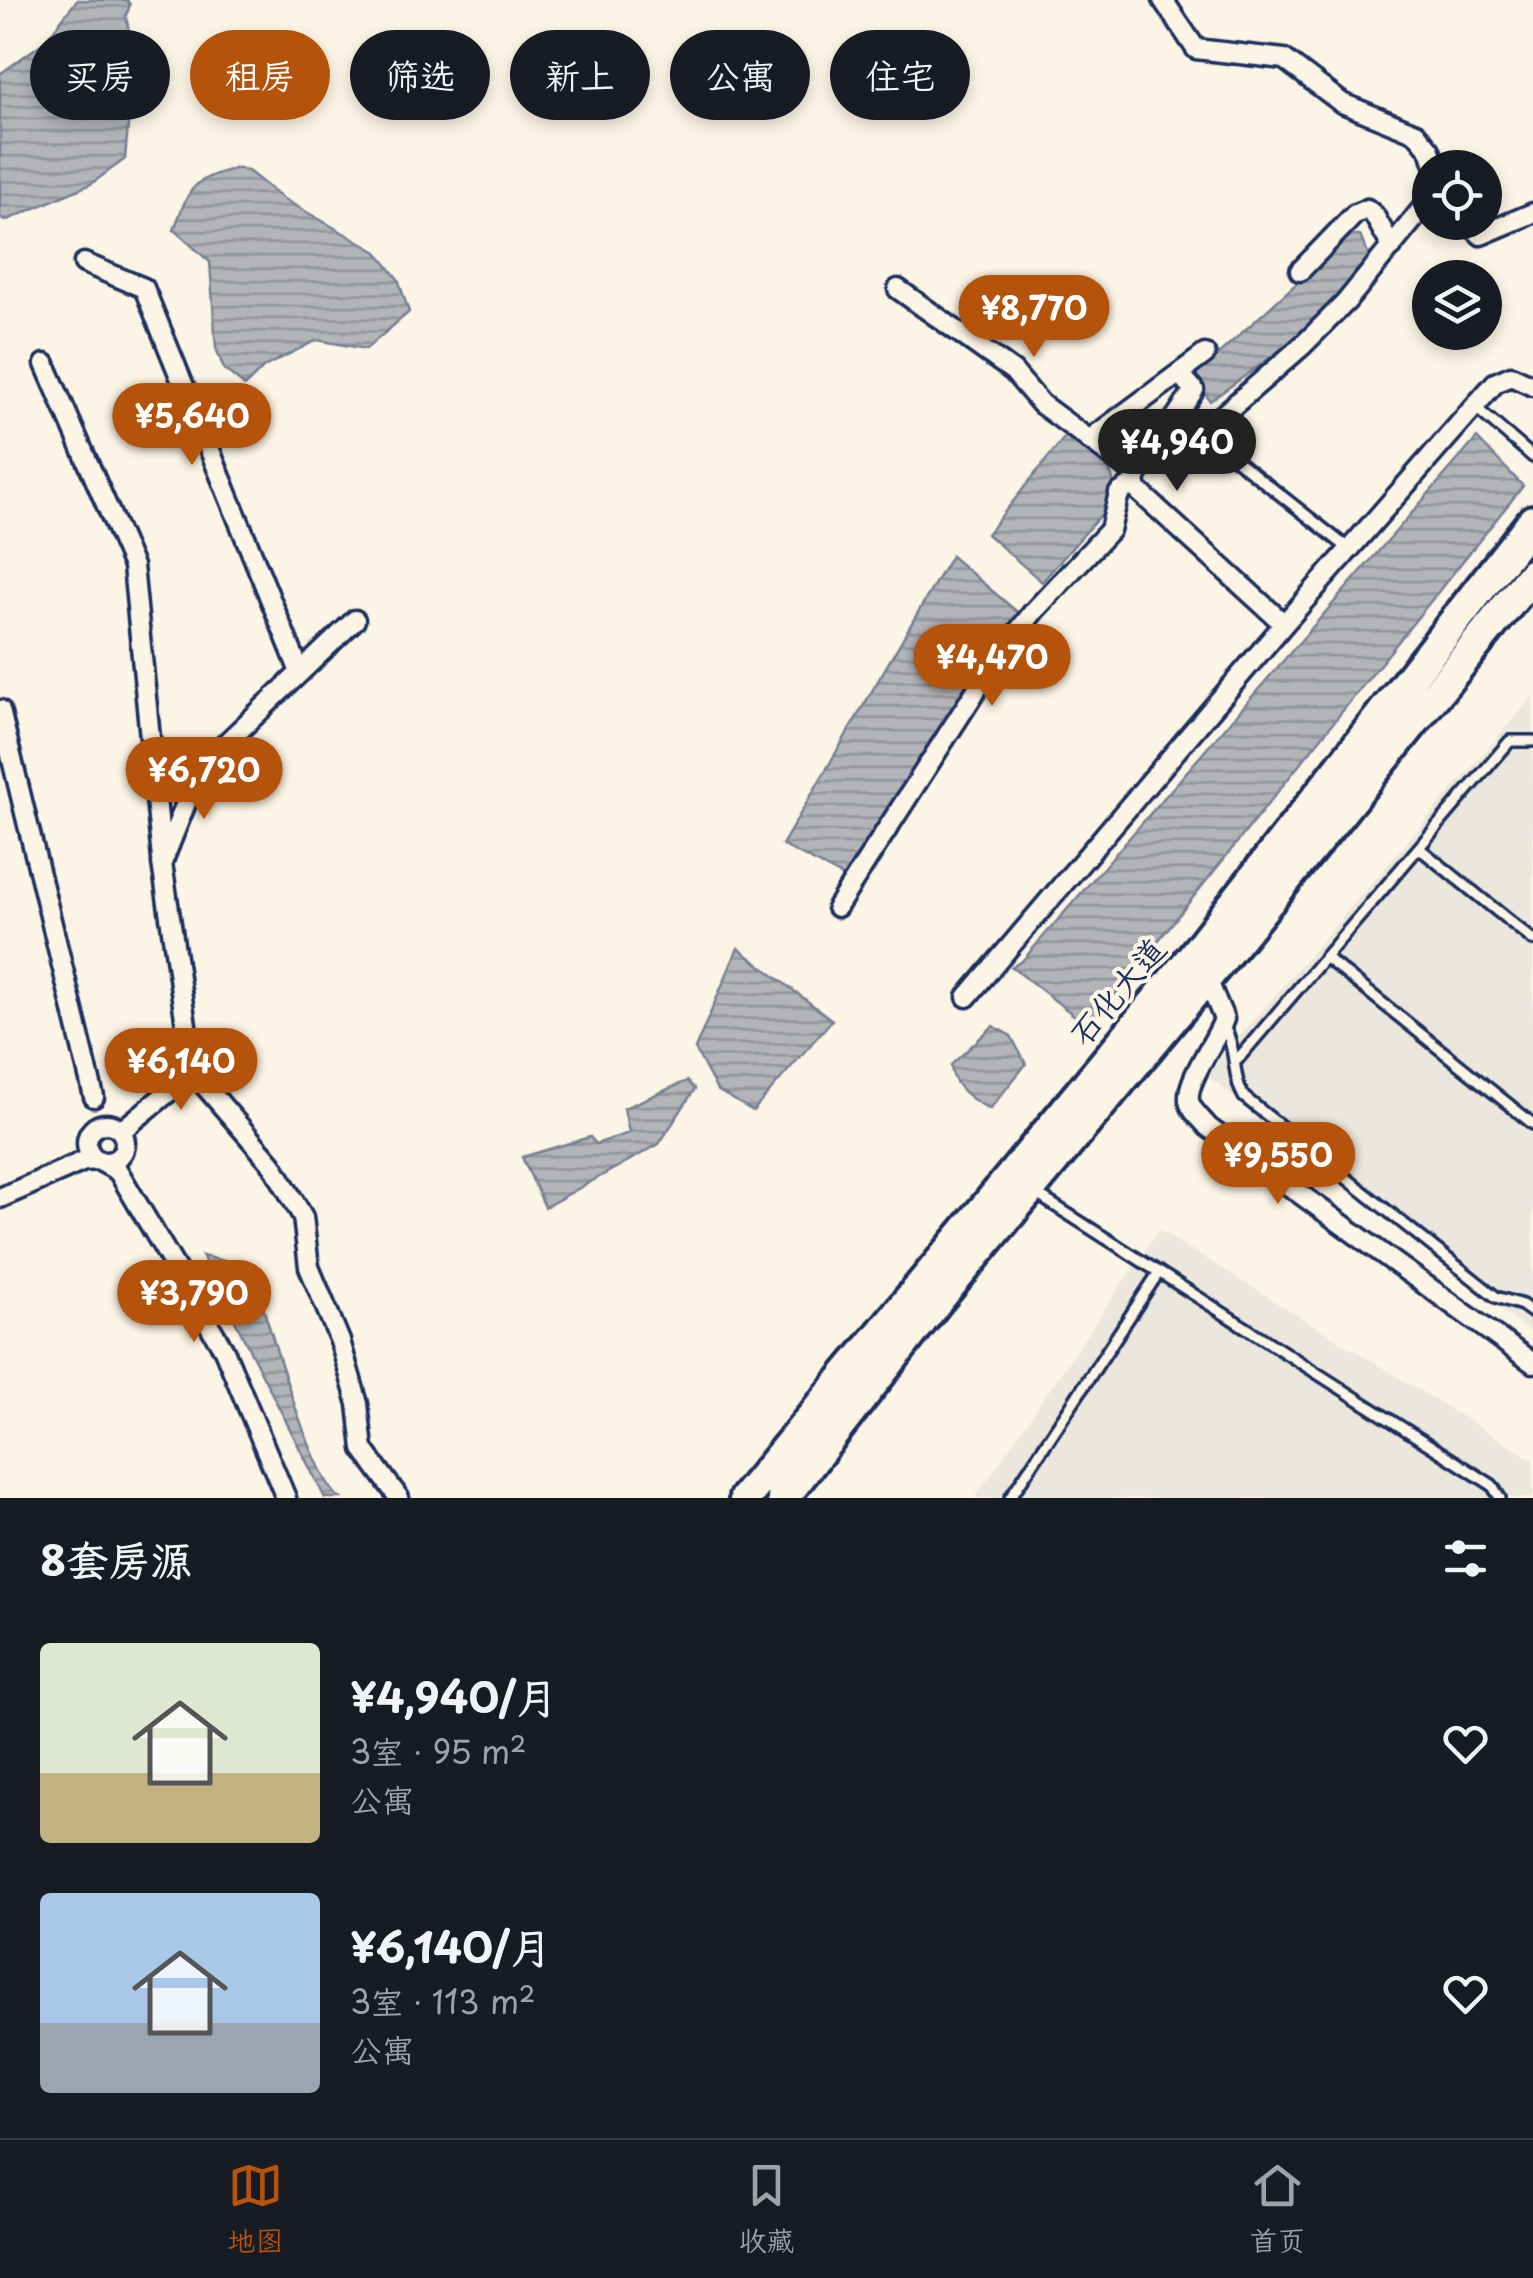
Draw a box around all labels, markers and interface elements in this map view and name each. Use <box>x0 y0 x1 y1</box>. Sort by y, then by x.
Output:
chip: 买房 <box>30 30 170 120</box>
chip: 租房 <box>190 30 330 120</box>
chip: 筛选 <box>350 30 490 120</box>
chip: 新上 <box>510 30 650 120</box>
chip: 公寓 <box>670 30 810 120</box>
chip: 住宅 <box>830 30 970 120</box>
map controls <box>1412 150 1502 350</box>
button: locate <box>1412 150 1502 240</box>
button: layers <box>1412 260 1502 350</box>
pin: ¥8,770 <box>953 275 1115 360</box>
text: ¥8,770 <box>980 283 1088 331</box>
pin: ¥5,640 <box>111 383 273 468</box>
text: ¥5,640 <box>134 391 250 439</box>
pin: ¥4,940 <box>1096 409 1258 494</box>
text: ¥4,940 <box>1120 417 1234 465</box>
pin: ¥4,470 <box>911 624 1073 709</box>
text: ¥4,470 <box>936 632 1048 680</box>
pin: ¥6,720 <box>123 737 285 822</box>
text: ¥6,720 <box>148 745 260 793</box>
street label: 石化大道 <box>1057 926 1176 1055</box>
pin: ¥6,140 <box>100 1028 262 1113</box>
text: ¥6,140 <box>126 1036 236 1084</box>
pin: ¥9,550 <box>1197 1122 1359 1207</box>
text: ¥9,550 <box>1223 1130 1333 1178</box>
pin: ¥3,790 <box>113 1260 275 1345</box>
text: ¥3,790 <box>139 1268 249 1316</box>
text: 8套房源 <box>40 1527 192 1590</box>
icon: filters <box>1438 1531 1493 1586</box>
text: ¥4,940/月 <box>350 1664 558 1727</box>
icon: home <box>120 1683 240 1803</box>
icon: heart <box>1438 1716 1493 1771</box>
text: 3室 · 95 m² <box>350 1727 526 1775</box>
text: 公寓 <box>350 1775 414 1823</box>
text: ¥6,140/月 <box>350 1914 552 1977</box>
icon: home <box>120 1933 240 2053</box>
icon: heart <box>1438 1966 1493 2021</box>
text: 3室 · 113 m² <box>350 1977 535 2025</box>
text: 公寓 <box>350 2025 414 2073</box>
tab: 地图 <box>227 2158 284 2261</box>
tab: 收藏 <box>738 2158 795 2261</box>
tab: 首页 <box>1249 2158 1306 2261</box>

